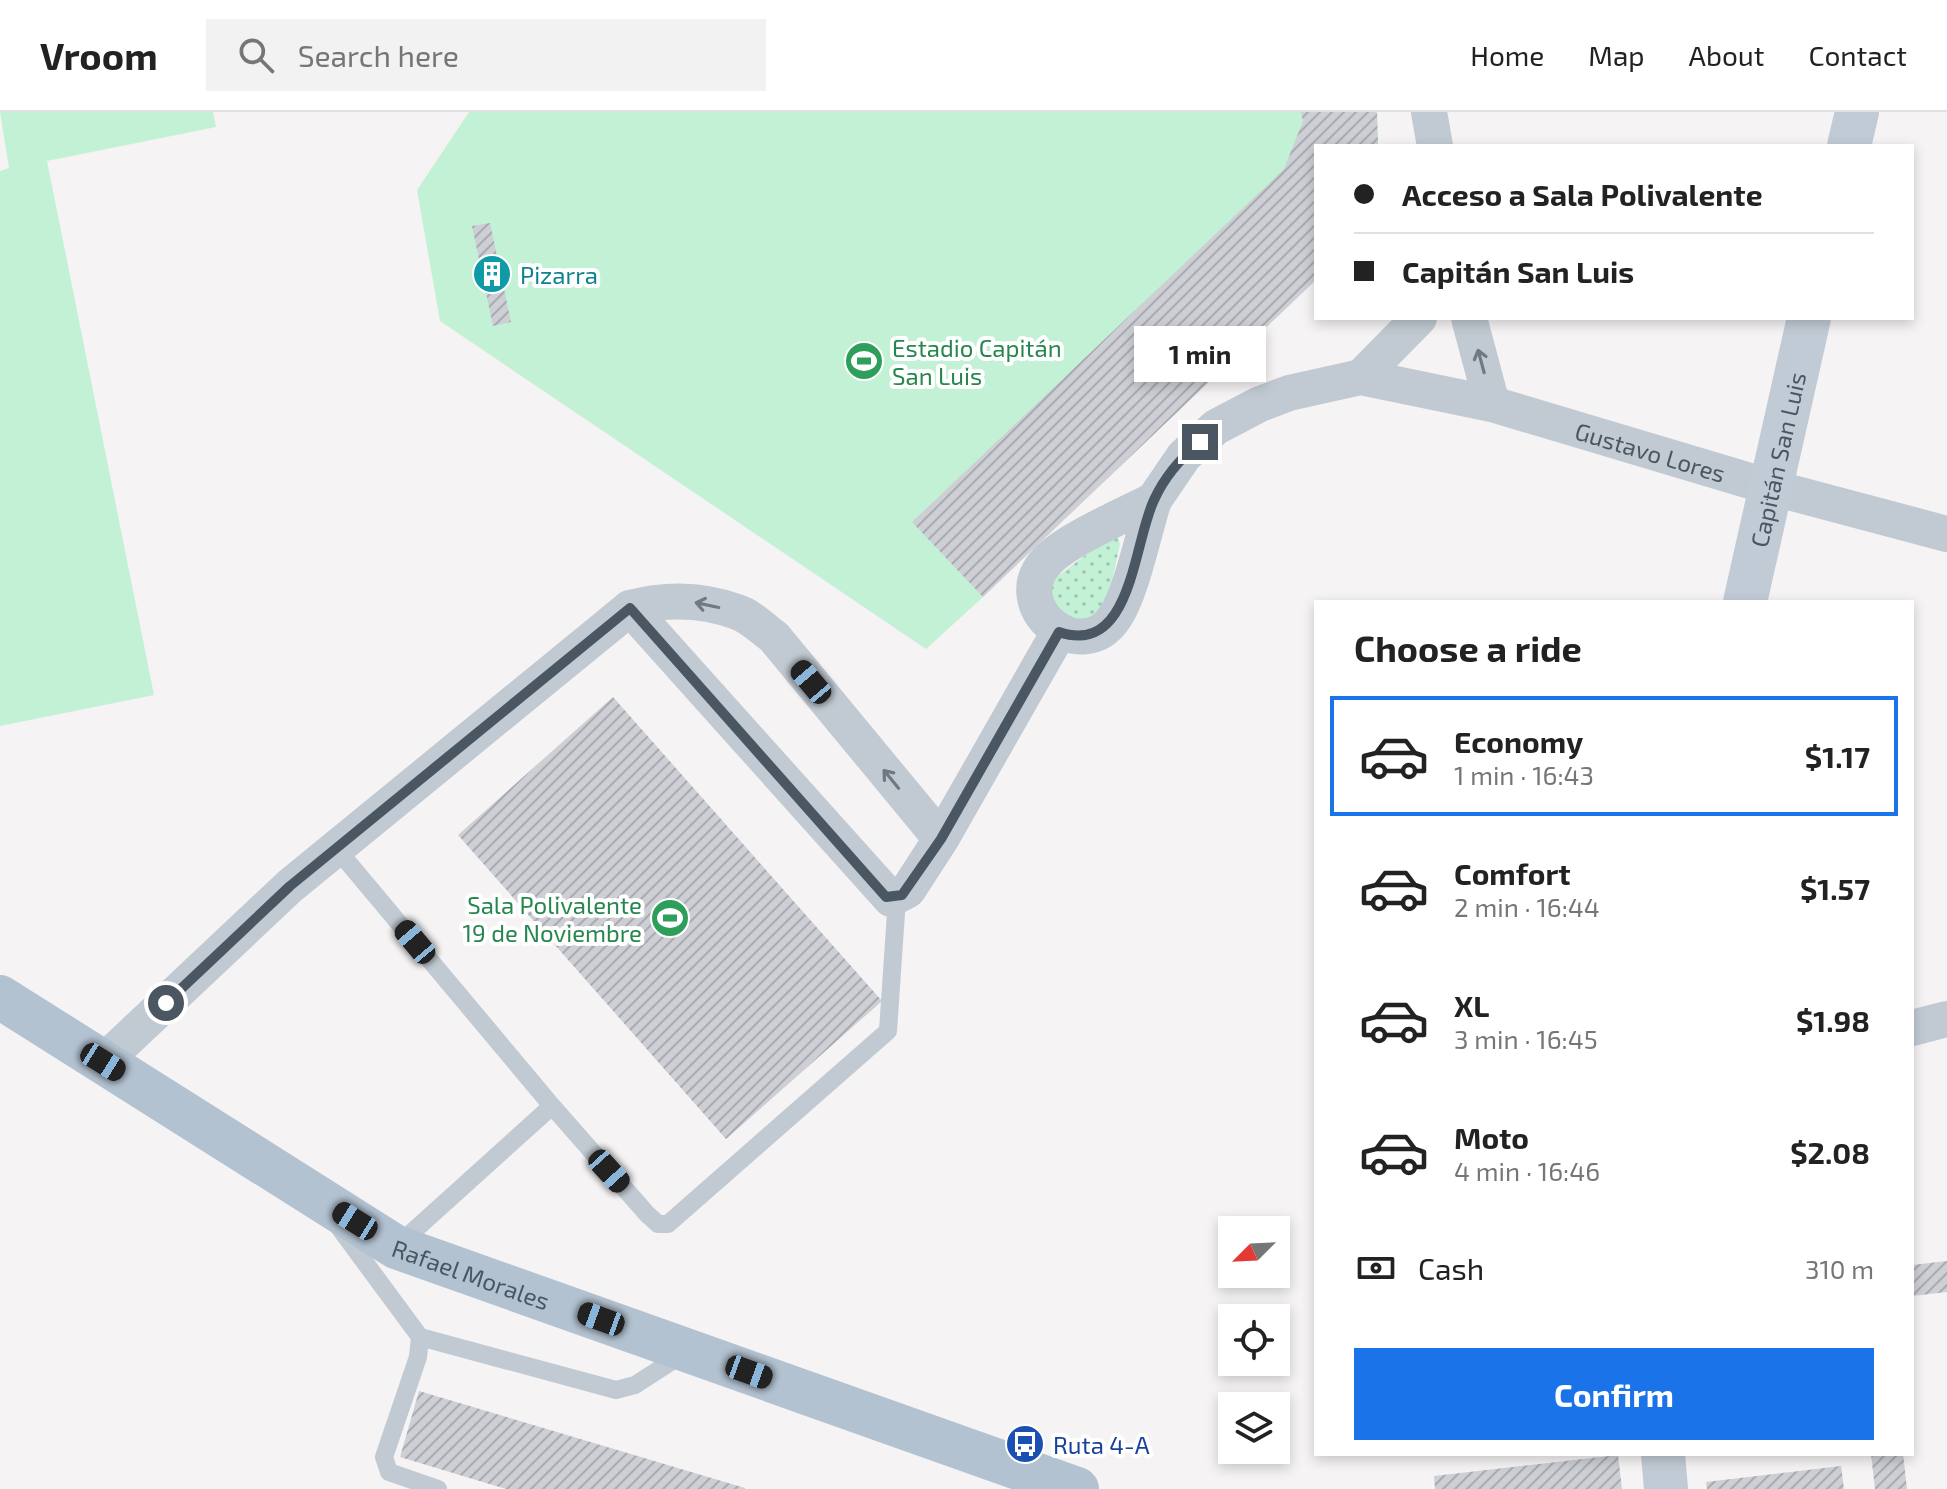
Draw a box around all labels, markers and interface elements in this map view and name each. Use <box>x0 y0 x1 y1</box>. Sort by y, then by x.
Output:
search box <box>206 19 766 91</box>
text: Vroom <box>40 32 158 78</box>
icon: search <box>234 33 278 77</box>
text: Search here <box>298 37 459 73</box>
text: Home <box>1470 38 1544 72</box>
text: Map <box>1588 38 1645 72</box>
text: About <box>1689 38 1764 72</box>
text: Contact <box>1808 38 1907 72</box>
text: Acceso a Sala Polivalente <box>1402 176 1763 212</box>
building icon: Pizarra <box>471 253 513 295</box>
text: Capitán San Luis <box>1402 253 1634 289</box>
place label: Pizarra <box>520 260 598 289</box>
callout: 1 min <box>1134 326 1266 382</box>
place label: Estadio Capitán San Luis <box>892 333 1062 390</box>
text: 1 min <box>1169 338 1231 369</box>
sports icon: Estadio Capitán San Luis <box>843 340 885 382</box>
one-way arrow <box>1472 348 1487 374</box>
street label: Capitán San Luis <box>1743 369 1811 550</box>
street label: Gustavo Lores <box>1572 415 1729 487</box>
route end <box>1182 424 1218 460</box>
one-way arrow <box>695 597 720 612</box>
text: Choose a ride <box>1354 626 1582 669</box>
car <box>786 656 836 708</box>
icon: car <box>1358 720 1430 792</box>
text: Economy <box>1454 723 1583 759</box>
text: $1.17 <box>1805 738 1870 774</box>
text: 1 min · 16:43 <box>1454 759 1594 790</box>
one-way arrow <box>882 769 900 790</box>
icon: car <box>1358 852 1430 924</box>
text: Comfort <box>1454 855 1571 891</box>
text: $1.57 <box>1800 870 1870 906</box>
place label: Sala Polivalente 19 de Noviembre <box>463 890 642 947</box>
text: 2 min · 16:44 <box>1454 891 1600 922</box>
sports icon: Sala Polivalente 19 de Noviembre <box>649 897 691 939</box>
car <box>390 916 440 968</box>
icon: car <box>1358 984 1430 1056</box>
route start <box>148 985 184 1021</box>
text: XL <box>1454 987 1489 1023</box>
text: $1.98 <box>1796 1002 1870 1038</box>
text: 3 min · 16:45 <box>1454 1023 1598 1054</box>
car <box>76 1039 130 1085</box>
icon: car <box>1358 1116 1430 1188</box>
text: Moto <box>1454 1119 1529 1155</box>
text: $2.08 <box>1790 1134 1870 1170</box>
car <box>584 1145 634 1197</box>
text: 4 min · 16:46 <box>1454 1155 1600 1186</box>
car <box>328 1198 382 1244</box>
north arrow <box>1218 1216 1290 1288</box>
map controls <box>1218 1216 1290 1464</box>
street label: Rafael Morales <box>389 1232 554 1315</box>
icon: cash <box>1354 1246 1398 1290</box>
text: Cash <box>1418 1250 1484 1286</box>
text: 310 m <box>1805 1253 1874 1284</box>
car <box>574 1300 628 1338</box>
button: locate <box>1218 1304 1290 1376</box>
button: Confirm <box>1354 1348 1874 1440</box>
car <box>722 1353 776 1391</box>
button: layers <box>1218 1392 1290 1464</box>
bus stop icon: Ruta 4-A <box>1004 1423 1046 1465</box>
place label: Ruta 4-A <box>1053 1430 1150 1459</box>

